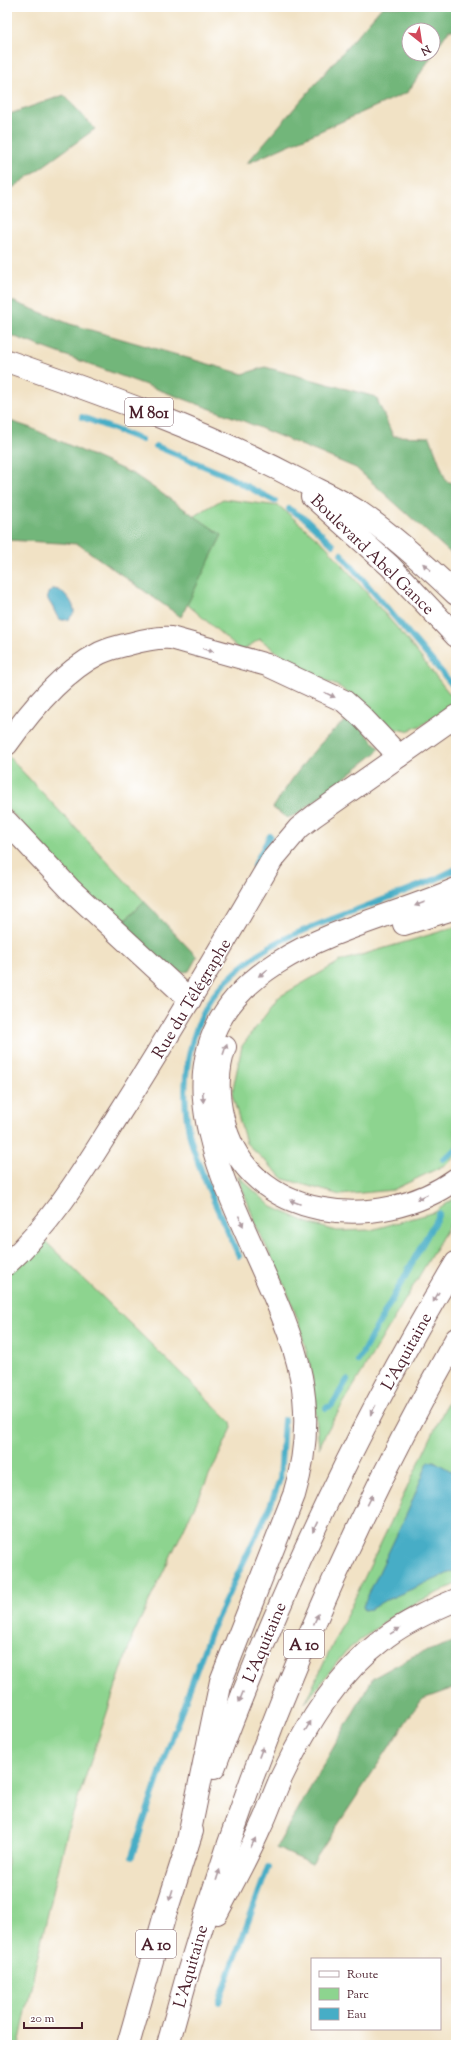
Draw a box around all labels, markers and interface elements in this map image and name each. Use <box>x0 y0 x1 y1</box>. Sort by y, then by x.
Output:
north arrow <box>401 22 441 62</box>
text: N <box>418 40 434 59</box>
road number: M 801 <box>125 398 173 426</box>
street label: Boulevard Abel Gance <box>304 490 439 621</box>
one-way arrow <box>422 563 433 572</box>
one-way arrow <box>203 647 215 653</box>
one-way arrow <box>324 692 336 698</box>
one-way arrow <box>413 901 425 907</box>
street label: Rue du Télégraphe <box>147 934 238 1064</box>
one-way arrow <box>258 969 269 977</box>
one-way arrow <box>222 1042 228 1054</box>
one-way arrow <box>200 1091 206 1104</box>
one-way arrow <box>415 1195 427 1201</box>
one-way arrow <box>289 1198 301 1204</box>
one-way arrow <box>238 1215 244 1226</box>
one-way arrow <box>433 1291 440 1302</box>
street label: L'Aquitaine <box>377 1309 439 1395</box>
one-way arrow <box>370 1404 376 1416</box>
one-way arrow <box>367 1495 373 1506</box>
one-way arrow <box>312 1521 318 1532</box>
street label: L'Aquitaine <box>238 1599 294 1687</box>
one-way arrow <box>313 1612 319 1624</box>
one-way arrow <box>390 1627 400 1635</box>
road number: A 10 <box>284 1630 324 1658</box>
one-way arrow <box>238 1692 244 1704</box>
one-way arrow <box>305 1720 312 1732</box>
one-way arrow <box>259 1745 265 1757</box>
one-way arrow <box>249 1838 256 1849</box>
one-way arrow <box>215 1868 221 1880</box>
one-way arrow <box>168 1890 174 1902</box>
street label: L'Aquitaine <box>169 1922 215 2011</box>
road number: A 10 <box>136 1930 176 1958</box>
legend <box>311 1958 441 2030</box>
text: Route <box>347 1966 379 1984</box>
text: Parc <box>347 1986 369 2004</box>
scale bar <box>24 2004 82 2030</box>
text: Eau <box>347 2006 367 2024</box>
text: 20 m <box>30 2010 55 2028</box>

